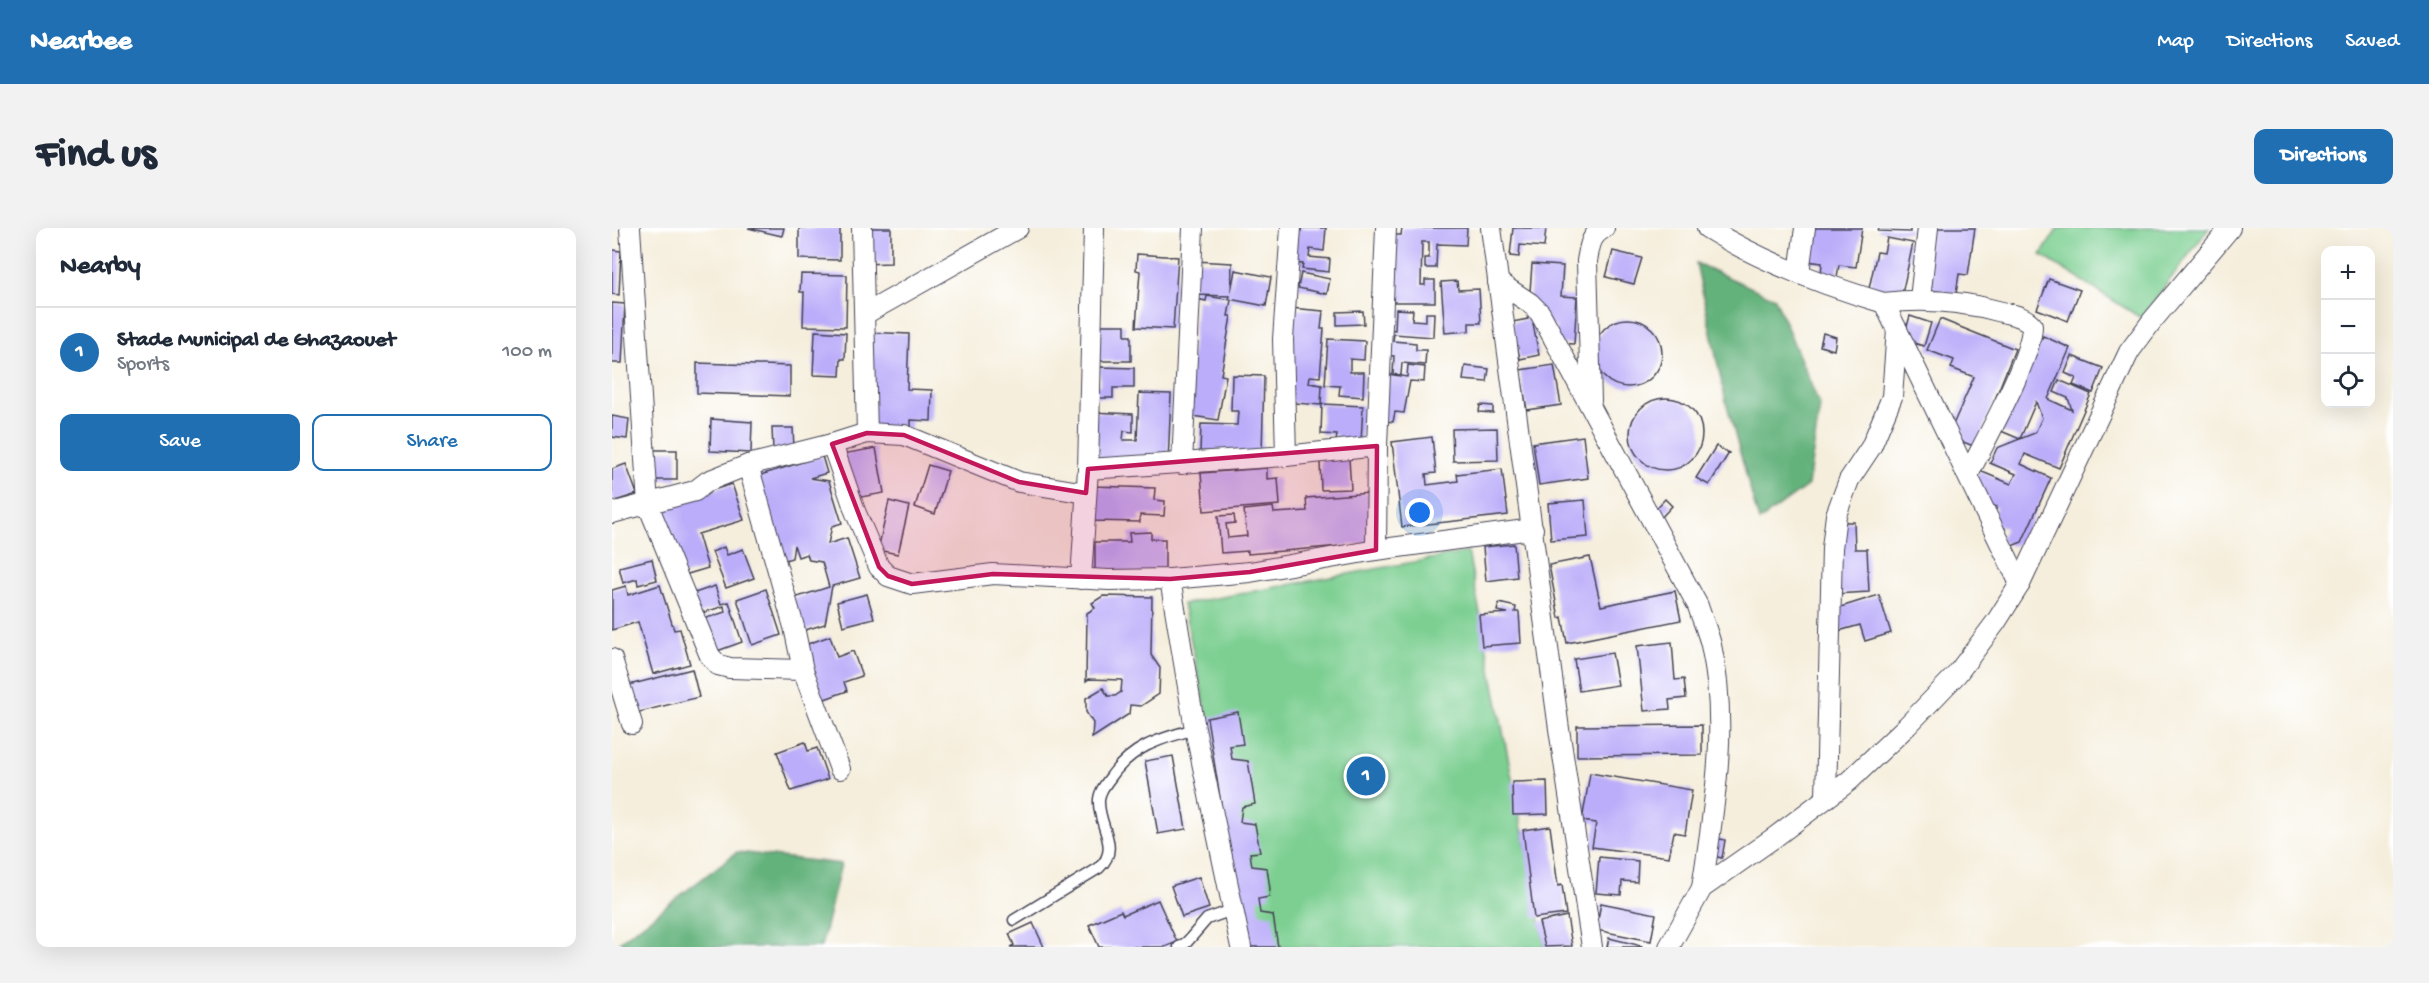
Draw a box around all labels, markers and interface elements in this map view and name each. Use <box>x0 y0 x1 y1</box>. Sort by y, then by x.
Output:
text: Nearbee <box>30 26 132 59</box>
text: Map <box>2157 30 2194 55</box>
text: Directions <box>2227 30 2312 55</box>
text: Saved <box>2345 30 2399 55</box>
button: Directions <box>2254 129 2393 184</box>
text: Find us <box>36 132 156 181</box>
map controls <box>2321 246 2375 408</box>
button: + <box>2321 246 2375 300</box>
text: Nearby <box>60 252 141 283</box>
button: − <box>2321 300 2375 354</box>
text: Stade Municipal de Ghazaouet <box>117 328 395 354</box>
text: 1 <box>75 341 84 364</box>
text: 100 m <box>502 341 552 364</box>
text: Sports <box>117 354 169 377</box>
button: locate <box>2321 354 2375 408</box>
button: Save <box>60 414 300 471</box>
button: Share <box>312 414 552 471</box>
your location <box>1405 498 1434 527</box>
pin: 1 <box>1346 754 1386 798</box>

